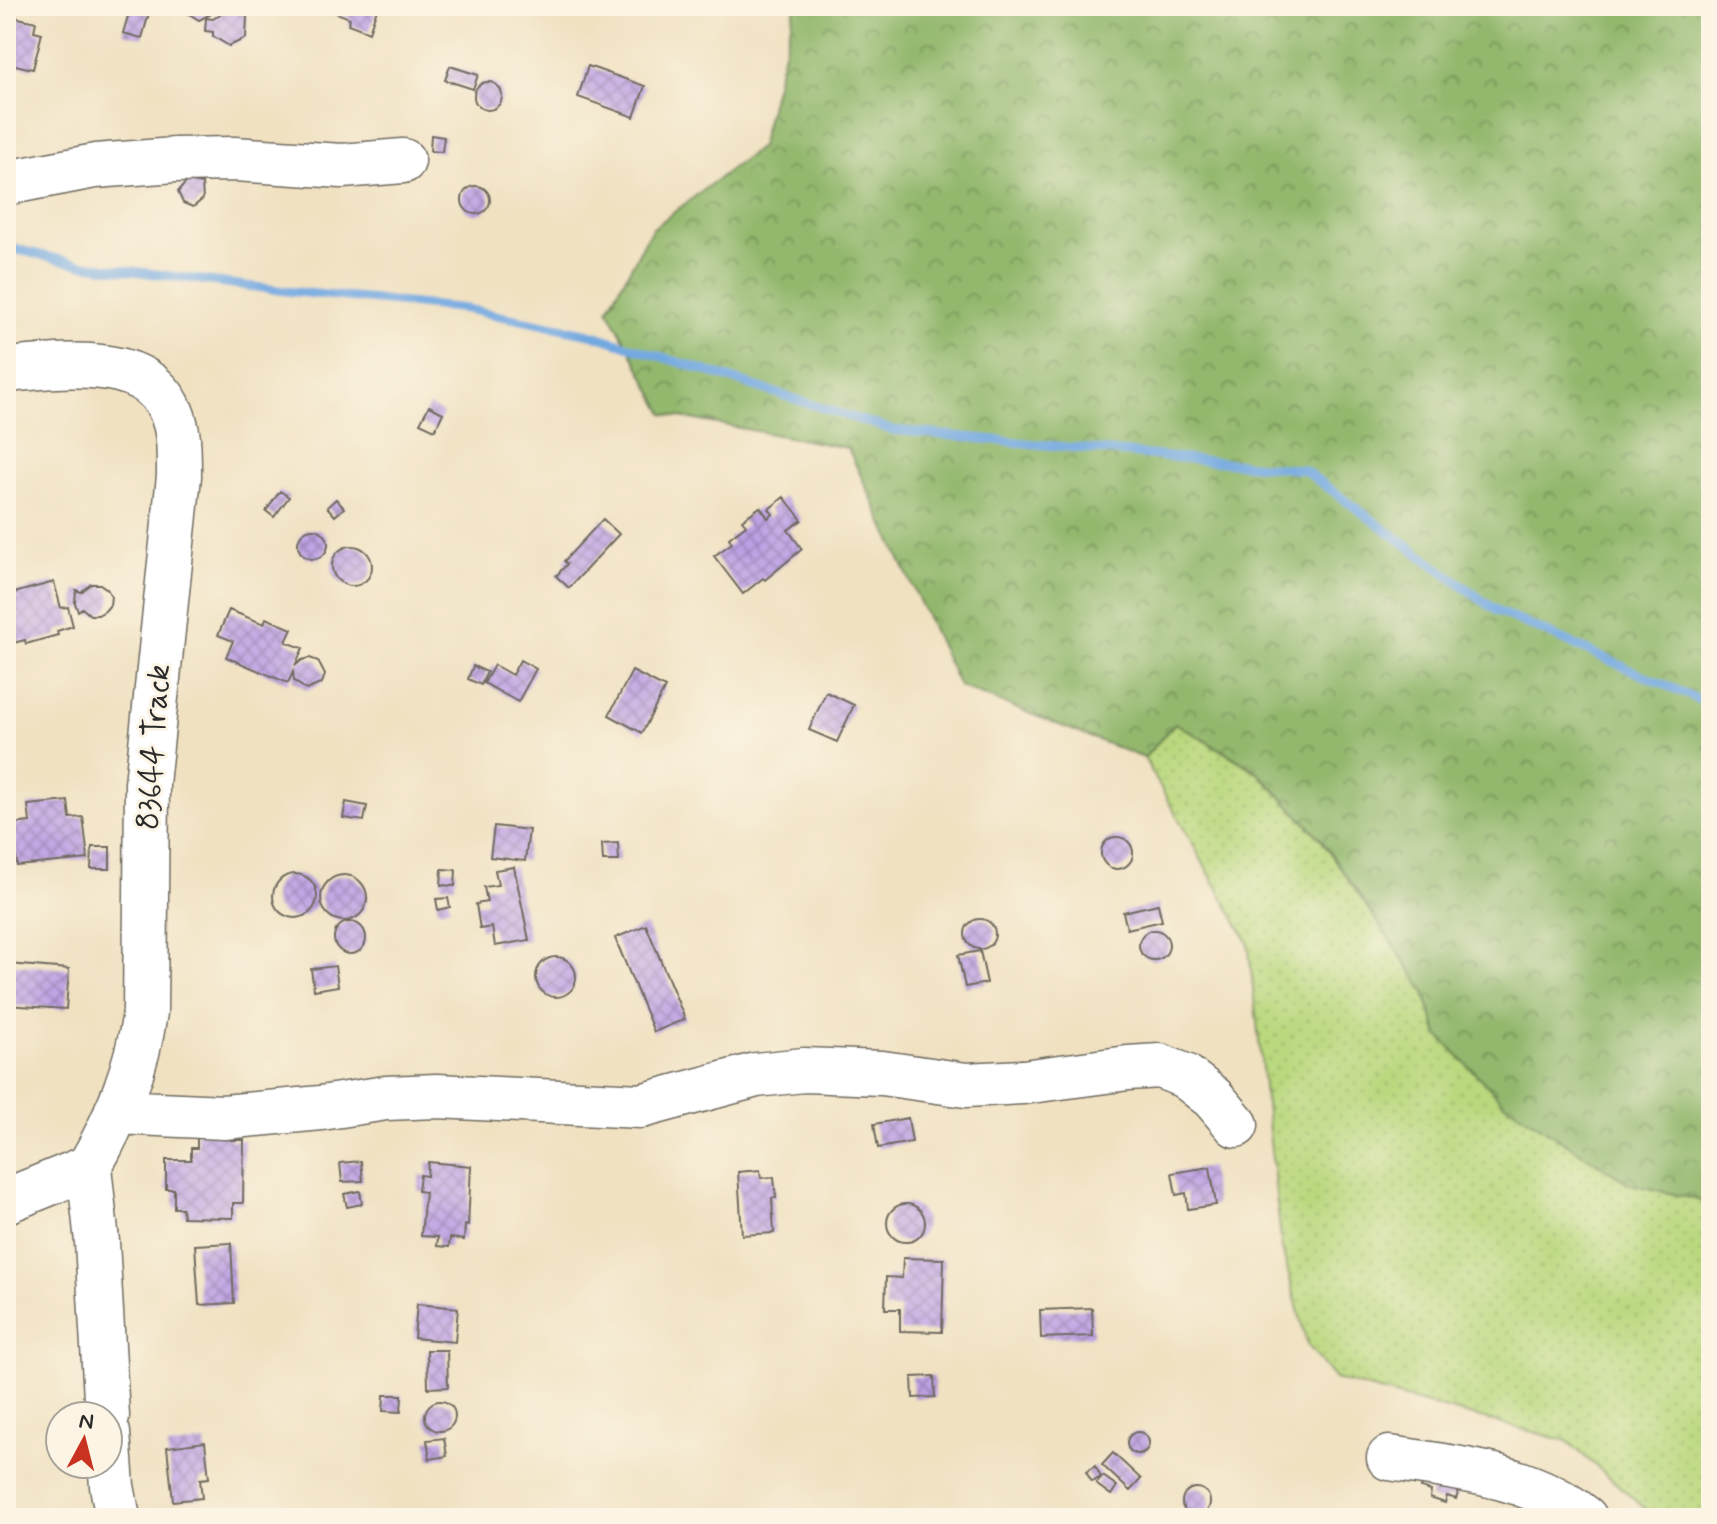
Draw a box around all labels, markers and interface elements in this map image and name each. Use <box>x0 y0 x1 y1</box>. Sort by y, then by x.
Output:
street label: 83644 Track <box>127 663 181 831</box>
north arrow <box>44 1400 124 1480</box>
text: N <box>77 1407 95 1437</box>

